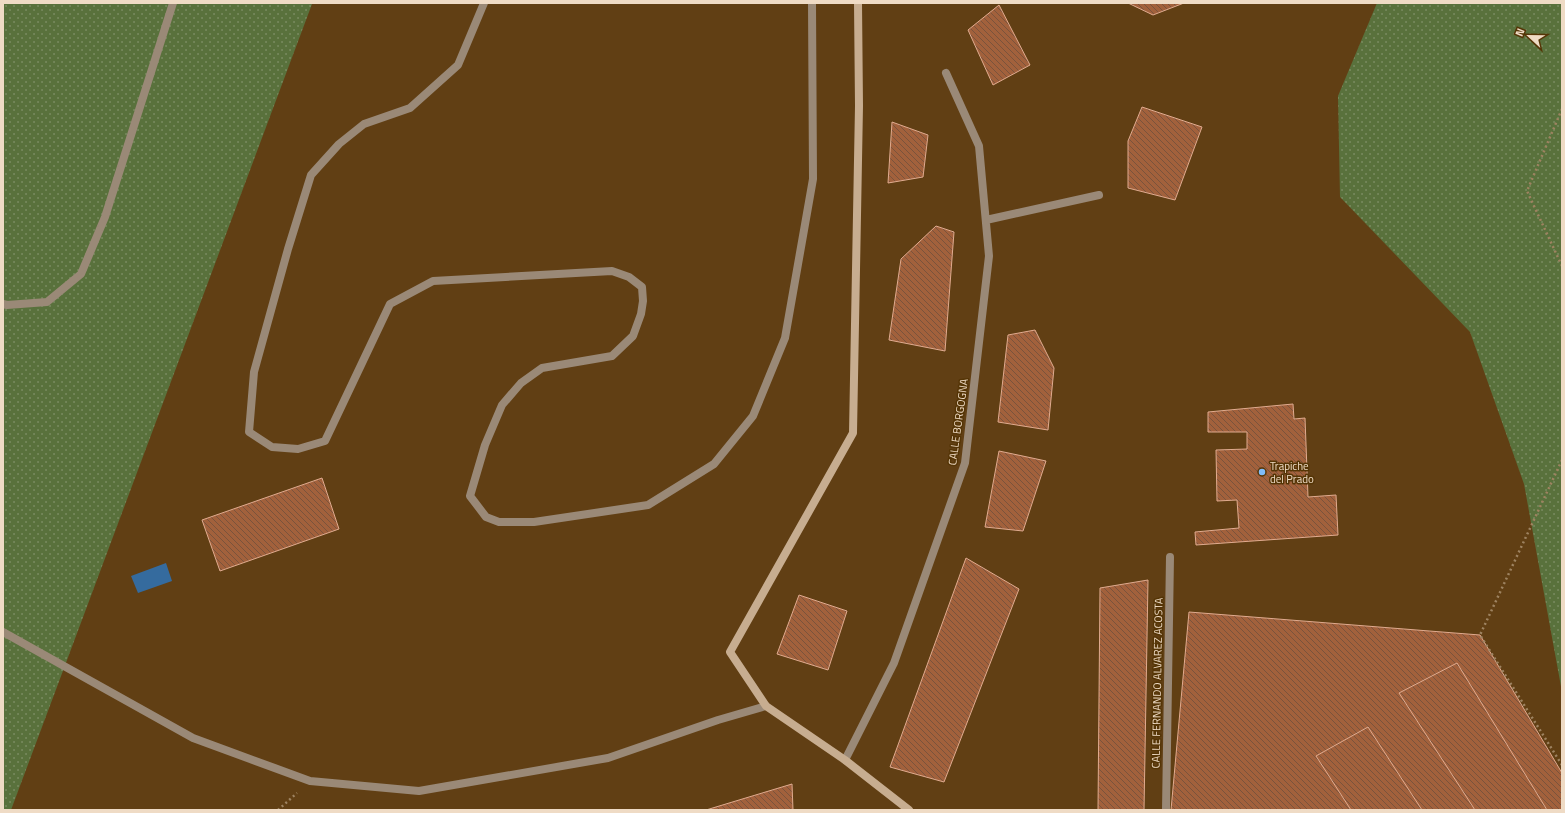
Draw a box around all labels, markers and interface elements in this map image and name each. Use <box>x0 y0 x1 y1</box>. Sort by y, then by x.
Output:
north arrow <box>1509 16 1549 56</box>
text: N <box>1511 26 1529 39</box>
street label: CALLE BORGOGNA <box>944 377 972 466</box>
place label: Trapiche del Prado <box>1270 458 1314 487</box>
marker: Trapiche del Prado <box>1257 467 1267 477</box>
street label: CALLE FERNANDO ALVAREZ ACOSTA <box>1148 597 1166 769</box>

